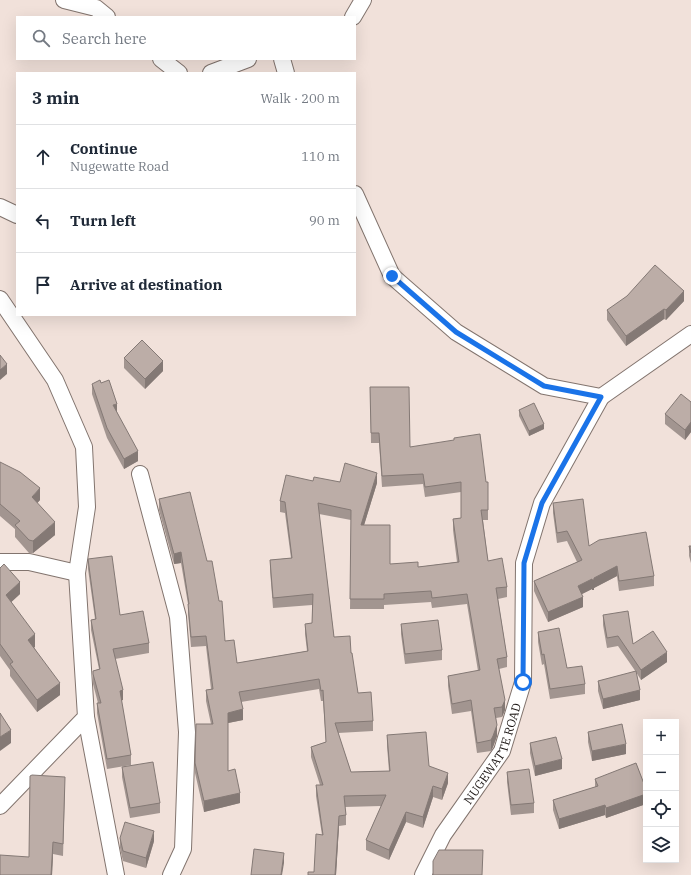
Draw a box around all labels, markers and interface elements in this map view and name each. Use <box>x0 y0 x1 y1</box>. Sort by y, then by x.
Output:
search box <box>16 16 356 60</box>
icon: search <box>30 27 52 49</box>
text: Search here <box>62 29 147 48</box>
text: 3 min <box>32 87 80 109</box>
text: Walk · 200 m <box>261 90 340 107</box>
text: Continue <box>70 139 137 158</box>
icon: ahead <box>32 146 54 168</box>
text: 110 m <box>301 148 340 165</box>
text: Nugewatte Road <box>70 158 169 175</box>
icon: left <box>32 210 54 232</box>
text: Turn left <box>70 211 136 230</box>
text: 90 m <box>309 212 340 229</box>
route end <box>383 267 401 285</box>
icon: arrive <box>32 274 54 296</box>
text: Arrive at destination <box>70 275 222 294</box>
route start <box>514 673 532 691</box>
street label: NUGEWATTE ROAD <box>460 701 524 807</box>
map controls <box>643 719 679 863</box>
button: + <box>643 719 679 755</box>
button: − <box>643 755 679 791</box>
button: locate <box>643 791 679 827</box>
button: layers <box>643 827 679 863</box>

